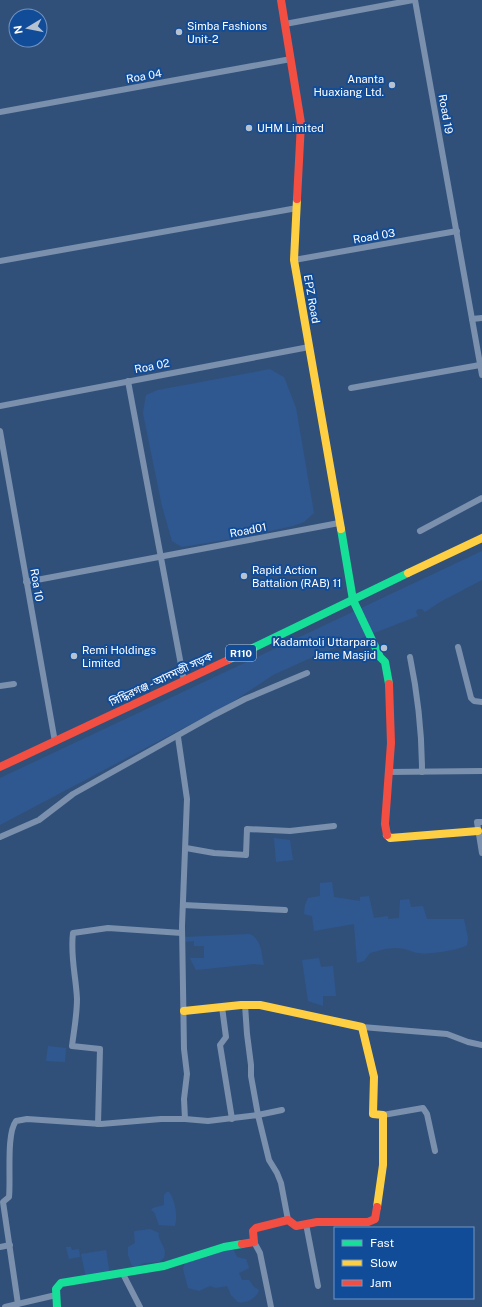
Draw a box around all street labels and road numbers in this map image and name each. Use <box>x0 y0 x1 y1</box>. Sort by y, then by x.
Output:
street label: Roa 04 <box>125 67 163 85</box>
street label: Road 19 <box>437 93 455 135</box>
street label: Road 03 <box>352 226 396 246</box>
street label: EPZ Road <box>302 274 322 324</box>
street label: Roa 02 <box>133 357 171 375</box>
street label: Road01 <box>229 521 267 539</box>
street label: Roa 10 <box>28 568 46 603</box>
road number: R110 <box>226 645 256 661</box>
street label: সিদ্ধিরগঞ্জ - আদমজী সড়ক <box>107 650 215 709</box>

